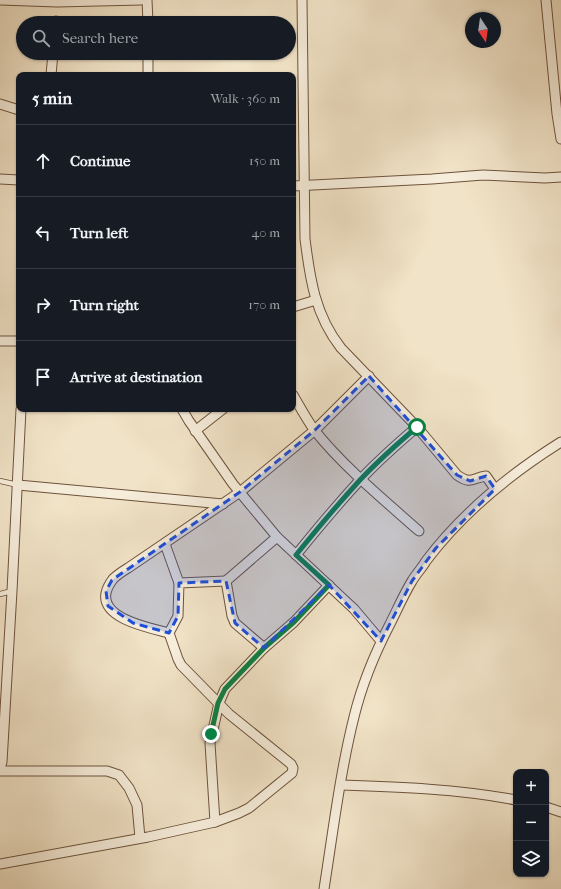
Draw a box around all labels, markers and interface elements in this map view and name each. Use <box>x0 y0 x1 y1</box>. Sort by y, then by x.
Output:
north arrow <box>465 12 501 48</box>
search box <box>16 16 296 60</box>
icon: search <box>30 27 52 49</box>
text: Search here <box>62 29 138 47</box>
text: 5 min <box>32 88 72 108</box>
text: Walk · 360 m <box>210 91 280 106</box>
icon: ahead <box>32 150 54 172</box>
text: Continue <box>70 152 130 170</box>
text: 150 m <box>249 153 280 168</box>
icon: left <box>32 222 54 244</box>
text: Turn left <box>70 224 128 242</box>
text: 40 m <box>252 225 280 240</box>
icon: right <box>32 294 54 316</box>
text: Turn right <box>70 296 139 314</box>
text: 170 m <box>248 297 280 312</box>
icon: arrive <box>32 366 54 388</box>
text: Arrive at destination <box>70 368 202 386</box>
route start <box>408 418 426 436</box>
route end <box>202 725 220 743</box>
map controls <box>513 769 549 877</box>
button: + <box>513 769 549 805</box>
button: − <box>513 805 549 841</box>
button: layers <box>513 841 549 877</box>

